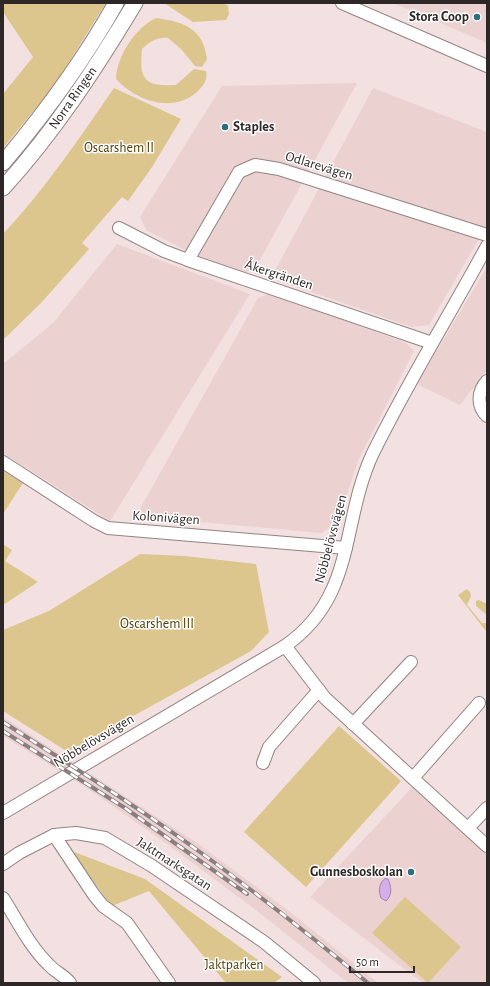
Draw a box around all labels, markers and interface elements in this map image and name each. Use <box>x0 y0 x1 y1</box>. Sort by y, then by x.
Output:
place label: Stora Coop <box>409 10 469 24</box>
marker: Stora Coop <box>472 12 482 22</box>
street label: Norra Ringen <box>46 64 100 132</box>
place label: Staples <box>233 120 274 134</box>
marker: Staples <box>220 122 230 132</box>
park label: Oscarshem II <box>84 141 154 155</box>
street label: Odlarevägen <box>284 149 354 183</box>
street label: Åkergränden <box>243 255 316 293</box>
street label: Nöbbelövsvägen <box>312 493 350 585</box>
street label: Kolonivägen <box>132 509 200 527</box>
park label: Oscarshem III <box>120 617 194 631</box>
street label: Nöbbelövsvägen <box>51 712 137 770</box>
street label: Jaktmarksgatan <box>134 835 214 893</box>
place label: Gunnesboskolan <box>310 865 403 879</box>
marker: Gunnesboskolan <box>406 867 416 877</box>
scale bar <box>350 948 414 974</box>
text: 50 m <box>356 956 379 968</box>
park label: Jaktparken <box>204 958 264 972</box>

